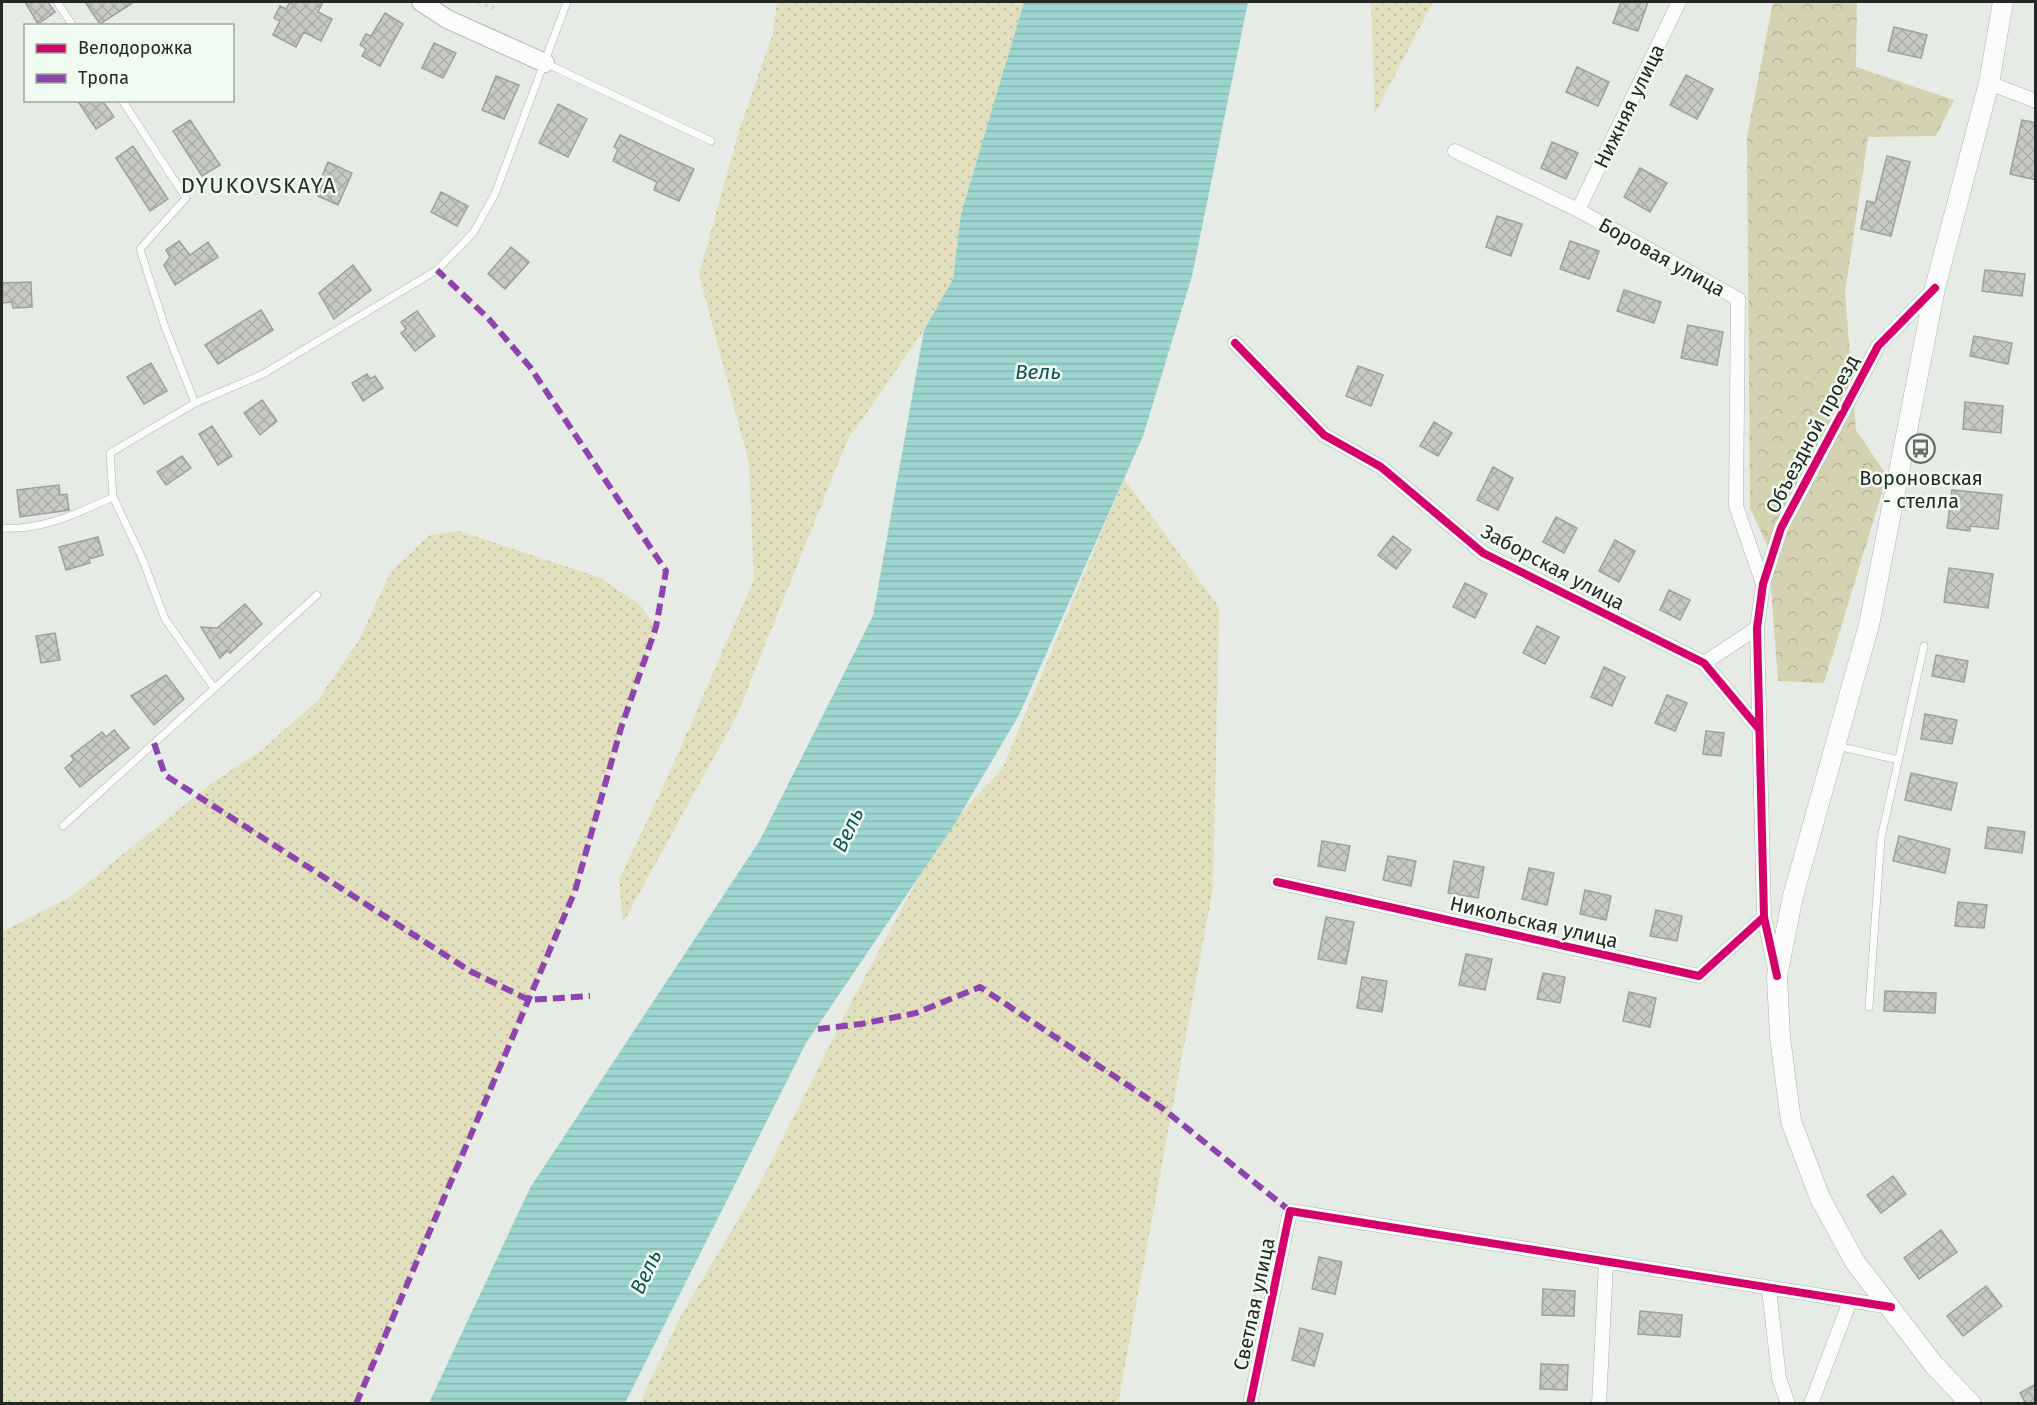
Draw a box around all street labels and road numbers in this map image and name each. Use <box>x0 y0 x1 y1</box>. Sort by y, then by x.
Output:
street label: Нижняя улица <box>1589 40 1669 172</box>
street label: Боровая улица <box>1595 212 1729 302</box>
street label: Объездной проезд <box>1760 351 1864 517</box>
street label: Заборская улица <box>1477 519 1629 615</box>
street label: Никольская улица <box>1448 891 1620 953</box>
street label: Светлая улица <box>1228 1235 1280 1373</box>

